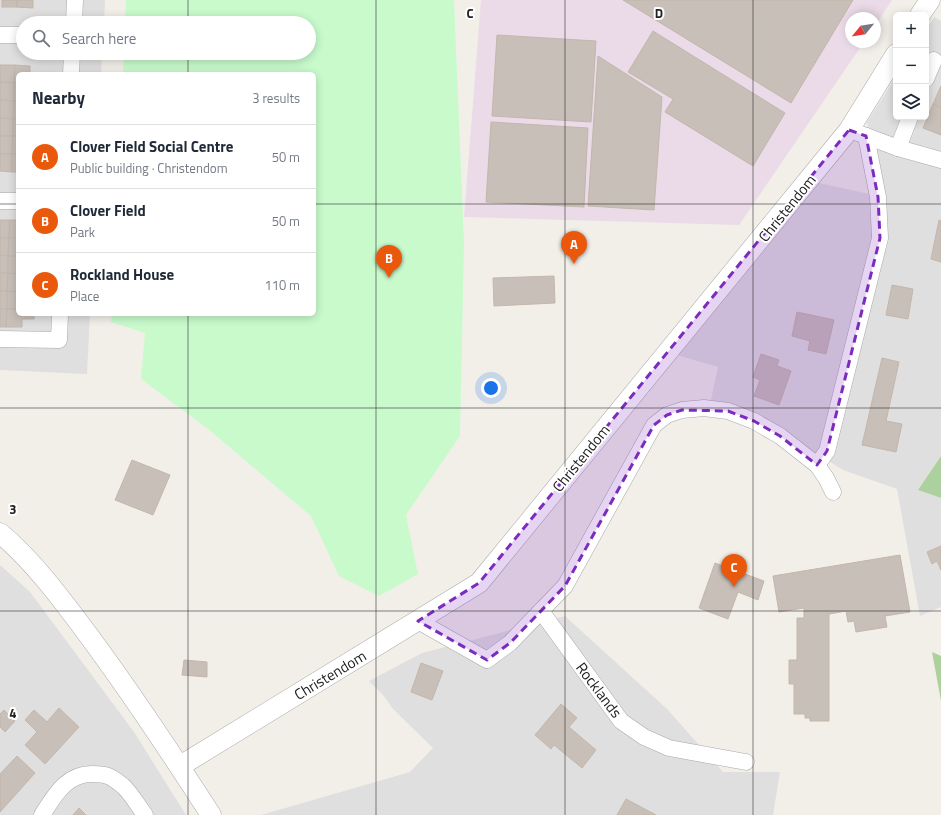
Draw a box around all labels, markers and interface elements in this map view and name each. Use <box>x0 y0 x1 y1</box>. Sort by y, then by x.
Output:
text: C <box>466 3 474 23</box>
text: D <box>655 3 663 23</box>
north arrow <box>845 12 881 48</box>
map controls <box>893 12 929 120</box>
button: + <box>893 12 929 48</box>
search box <box>16 16 316 60</box>
icon: search <box>30 27 52 49</box>
text: Search here <box>62 27 136 50</box>
button: − <box>893 48 929 84</box>
button: layers <box>893 84 929 120</box>
text: Nearby <box>32 85 85 111</box>
text: 3 results <box>252 88 300 108</box>
text: Clover Field Social Centre <box>70 135 233 158</box>
text: A <box>41 147 49 167</box>
text: 50 m <box>272 147 300 167</box>
text: Public building · Christendom <box>70 158 228 178</box>
street label: Christendom <box>753 169 821 247</box>
text: Clover Field <box>70 199 146 222</box>
text: B <box>41 211 49 231</box>
text: 50 m <box>272 211 300 231</box>
text: Park <box>70 222 95 242</box>
pin: A <box>561 231 587 264</box>
pin: B <box>376 245 402 278</box>
text: Rockland House <box>70 263 174 286</box>
text: C <box>41 275 49 295</box>
text: 110 m <box>264 275 300 295</box>
text: Place <box>70 286 99 306</box>
your location <box>481 378 501 398</box>
street label: Christendom <box>547 419 615 497</box>
text: 3 <box>9 499 17 519</box>
pin: C <box>721 554 747 587</box>
street label: Christendom <box>289 644 371 706</box>
street label: Rocklands <box>570 657 628 723</box>
text: 4 <box>9 703 17 723</box>

